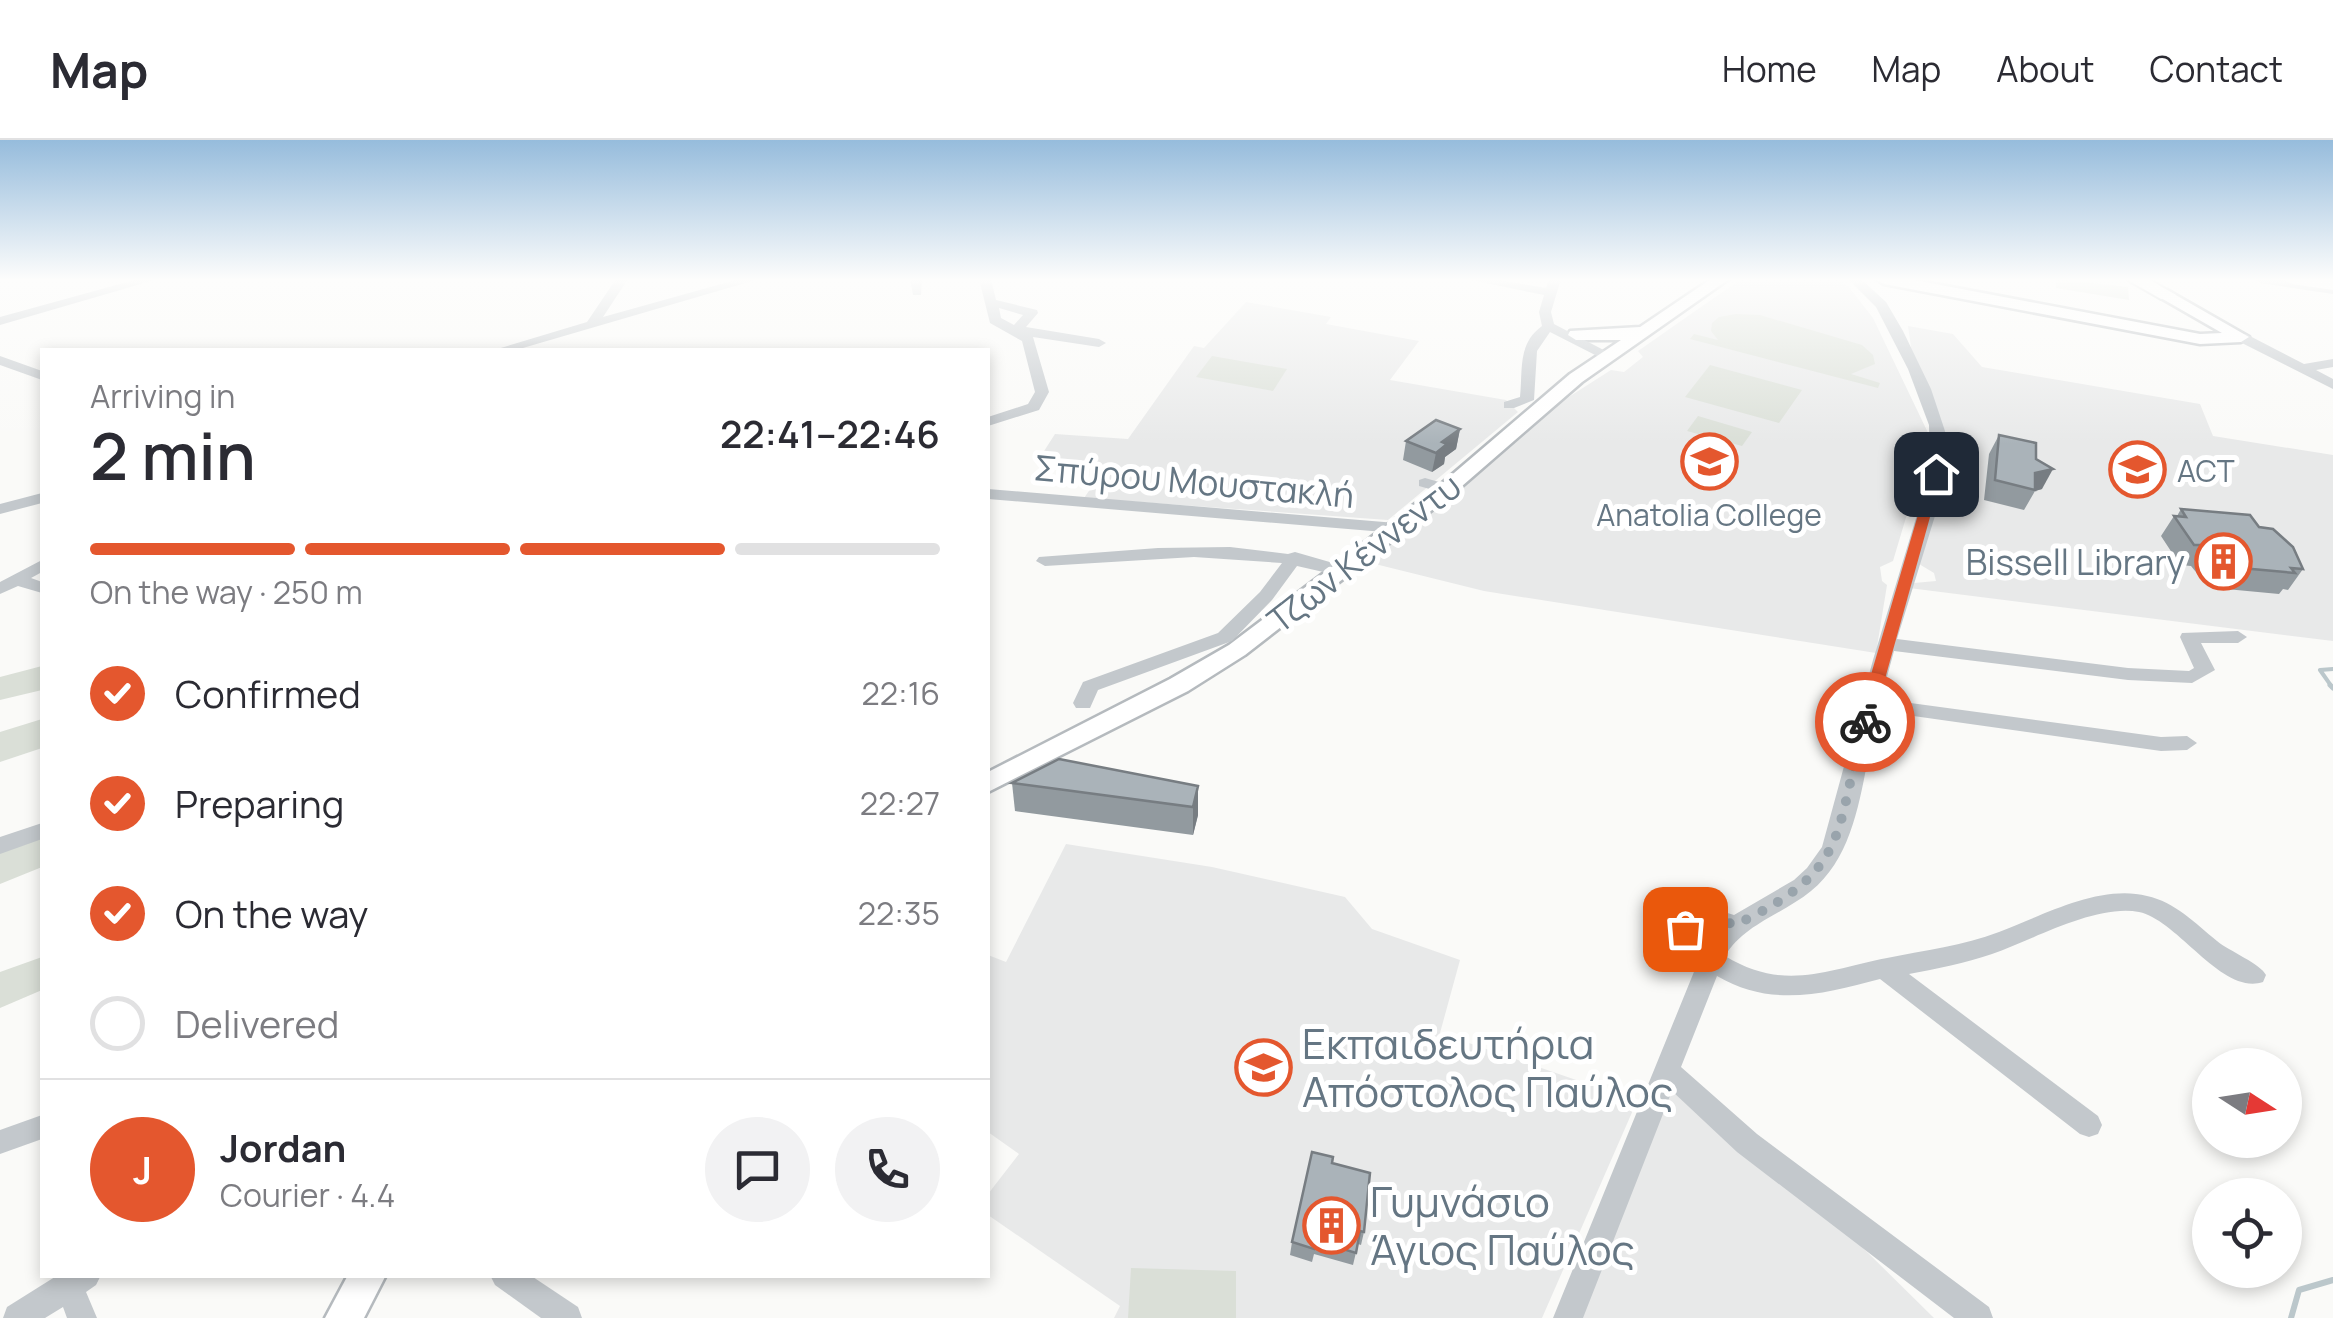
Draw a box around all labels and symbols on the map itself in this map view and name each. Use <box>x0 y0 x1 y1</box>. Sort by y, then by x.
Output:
school or university icon: Anatolia College <box>1679 431 1739 491</box>
pin <box>1894 432 1979 517</box>
school or university icon: ACT <box>2108 440 2168 500</box>
street label: Σπύρου Μουστακλή <box>1032 443 1356 519</box>
place label: ACT <box>2177 450 2235 491</box>
street label: Τζων Κέννεντυ <box>1257 462 1471 644</box>
place label: Anatolia College <box>1596 494 1822 535</box>
building icon: Bissell Library <box>2194 532 2254 592</box>
place label: Bissell Library <box>1966 538 2185 586</box>
courier <box>1815 672 1915 772</box>
pin <box>1643 887 1728 972</box>
place label: Εκπαιδευτήρια Απόστολος Παύλος <box>1302 1014 1673 1120</box>
school or university icon: Εκπαιδευτήρια Απόστολος Παύλος <box>1233 1037 1293 1097</box>
north arrow <box>2192 1048 2302 1158</box>
place label: Γυμνάσιο Άγιος Παύλος <box>1370 1172 1635 1278</box>
building icon: Γυμνάσιο Άγιος Παύλος <box>1301 1195 1361 1255</box>

